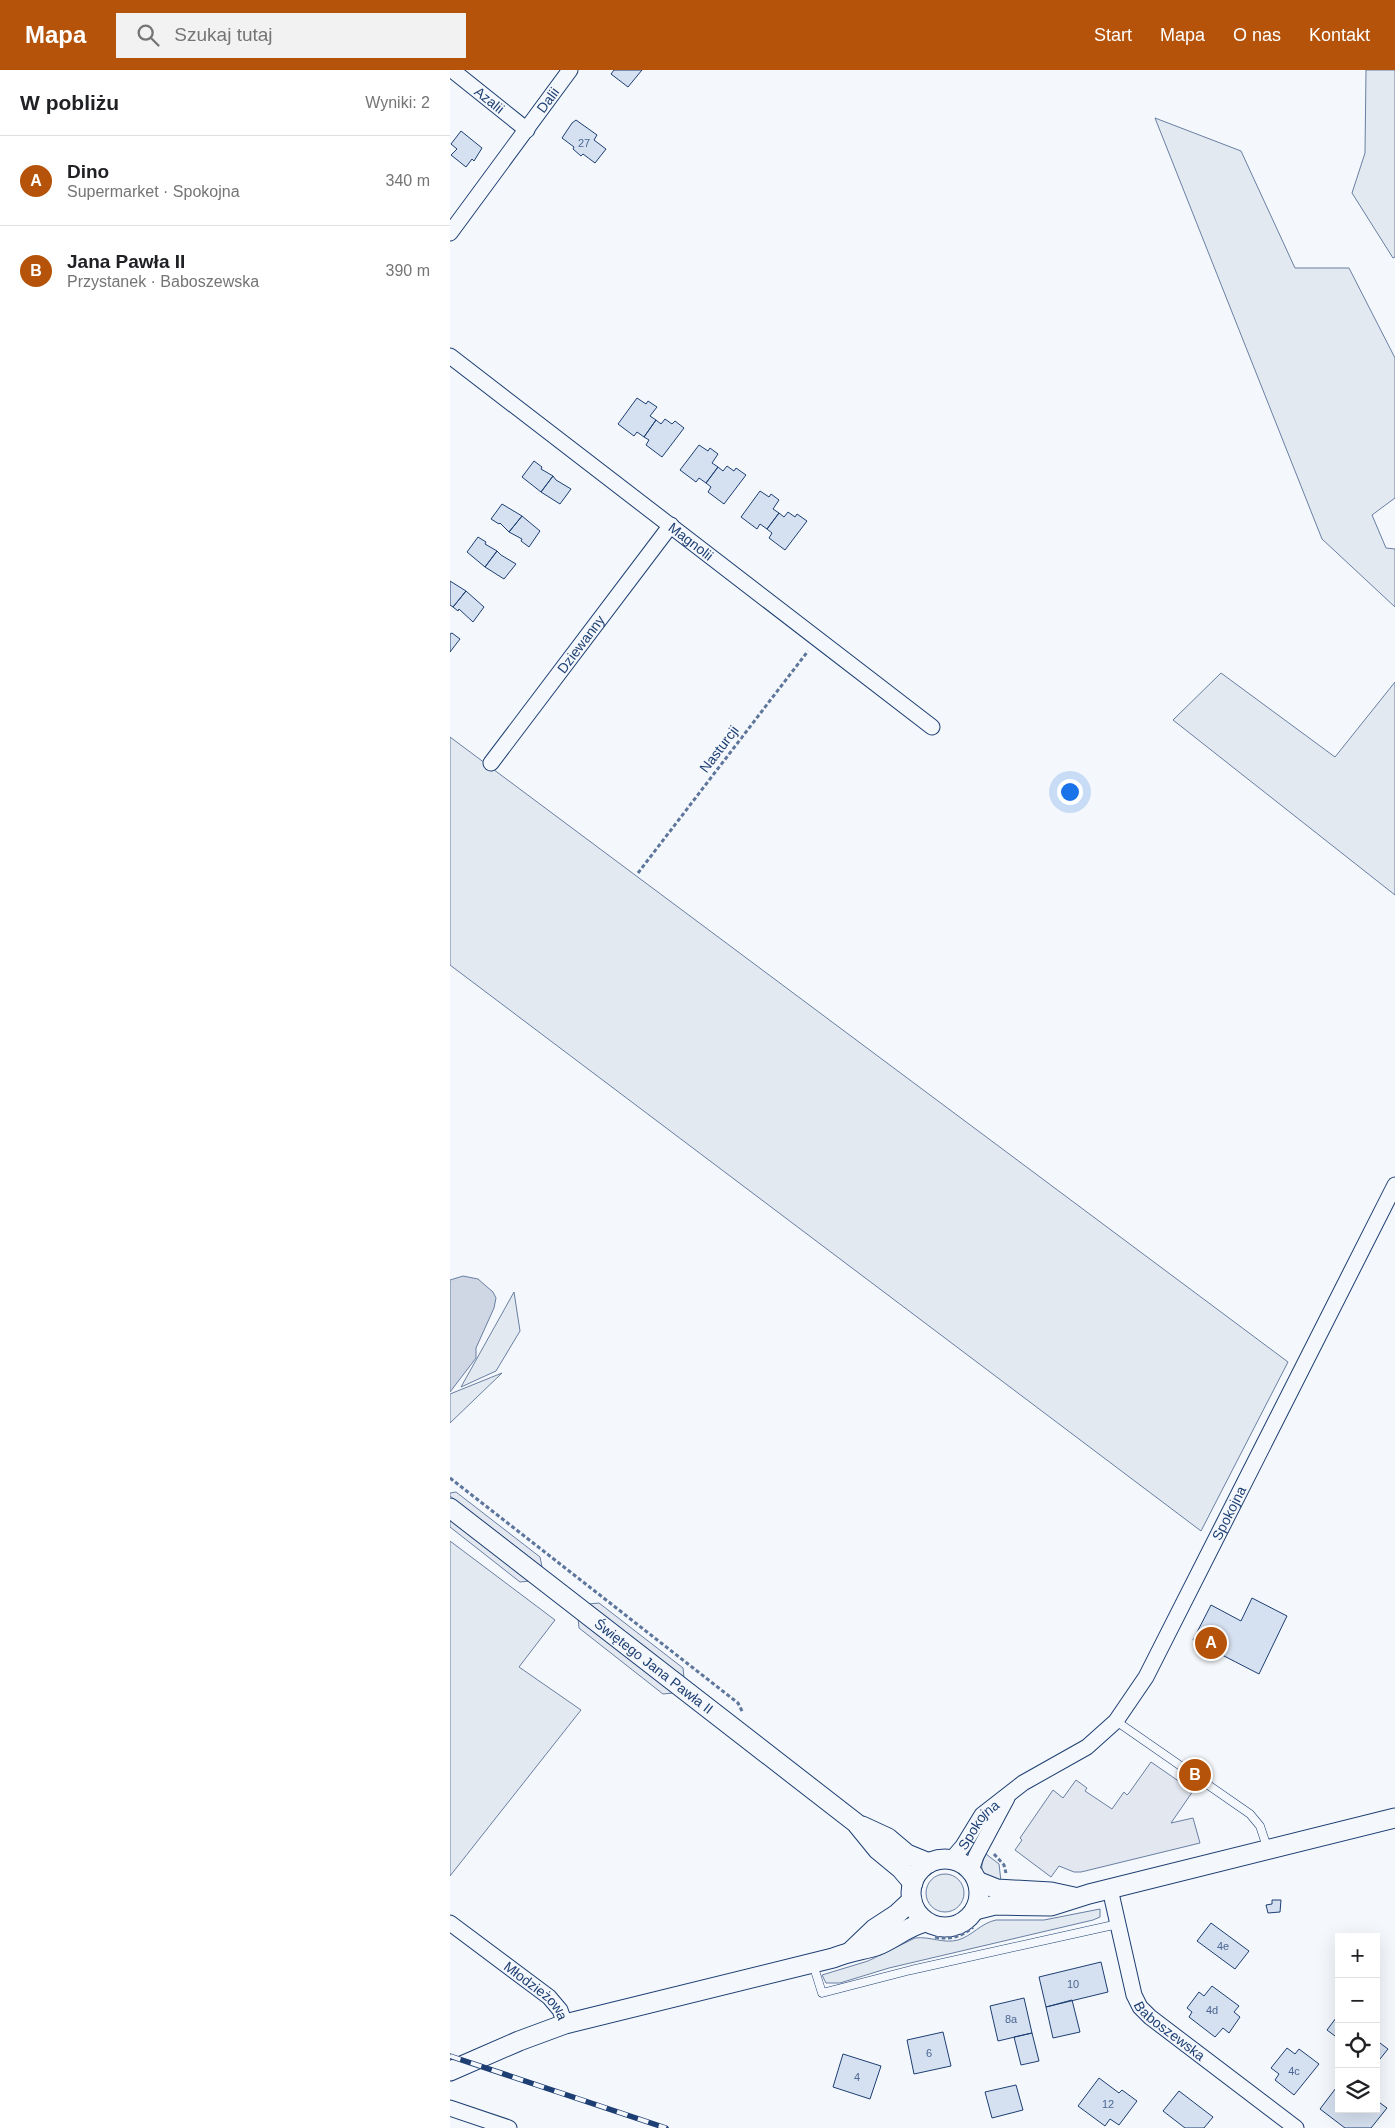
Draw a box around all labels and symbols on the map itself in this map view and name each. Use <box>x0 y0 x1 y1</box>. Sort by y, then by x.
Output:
street label: Azalii <box>471 83 508 117</box>
street label: Dalii <box>533 84 562 116</box>
house number: 27 <box>578 137 590 149</box>
street label: Magnolii <box>665 519 716 564</box>
street label: Dziewanny <box>554 612 608 676</box>
street label: Nasturcji <box>696 722 742 776</box>
your location <box>1057 779 1083 805</box>
street label: Spokojna <box>1209 1483 1249 1543</box>
street label: Świętego Jana Pawła II <box>591 1614 716 1717</box>
pin: A <box>1195 1624 1227 1662</box>
pin: B <box>1179 1756 1211 1794</box>
street label: Spokojna <box>955 1797 1002 1852</box>
house number: 4e <box>1217 1940 1229 1952</box>
street label: Młodzieżowa <box>501 1958 571 2022</box>
house number: 10 <box>1067 1978 1079 1990</box>
street label: Baboszewska <box>1130 1999 1208 2064</box>
house number: 4d <box>1206 2004 1218 2016</box>
house number: 8a <box>1005 2013 1018 2025</box>
house number: 6 <box>926 2047 932 2059</box>
house number: 4c <box>1288 2065 1300 2077</box>
house number: 4 <box>854 2071 860 2083</box>
house number: 12 <box>1102 2098 1114 2110</box>

